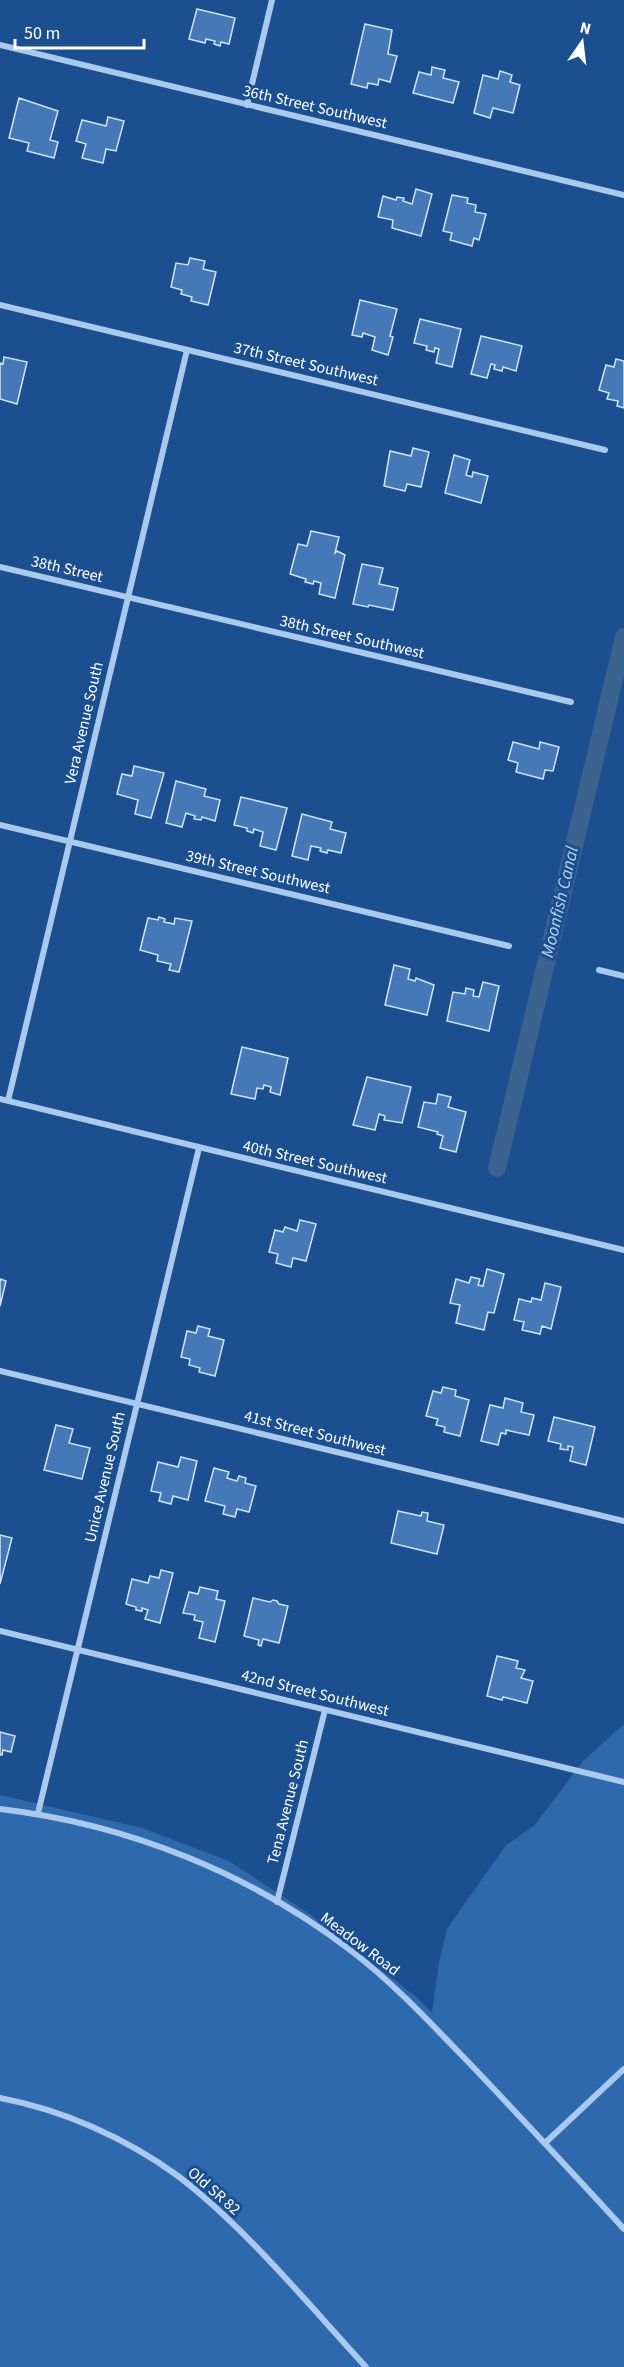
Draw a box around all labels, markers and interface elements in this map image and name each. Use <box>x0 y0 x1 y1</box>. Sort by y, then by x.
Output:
scale bar <box>15 12 144 50</box>
north arrow <box>552 12 612 72</box>
text: N <box>578 16 593 40</box>
text: 50 m <box>24 21 60 46</box>
street label: 36th Street Southwest <box>241 80 390 134</box>
street label: 37th Street Southwest <box>232 337 381 391</box>
street label: 38th Street <box>29 550 106 588</box>
street label: 38th Street Southwest <box>278 610 427 664</box>
street label: Vera Avenue South <box>59 660 109 786</box>
water label: Moonfish Canal <box>535 843 585 960</box>
street label: 39th Street Southwest <box>184 845 333 899</box>
street label: 40th Street Southwest <box>241 1135 390 1189</box>
street label: 41st Street Southwest <box>242 1405 389 1461</box>
street label: Unice Avenue South <box>79 1409 131 1545</box>
street label: 42nd Street Southwest <box>239 1664 392 1722</box>
street label: Tena Avenue South <box>262 1737 314 1867</box>
street label: Meadow Road <box>316 1907 404 1981</box>
street label: Old SR 82 <box>183 2162 245 2220</box>

